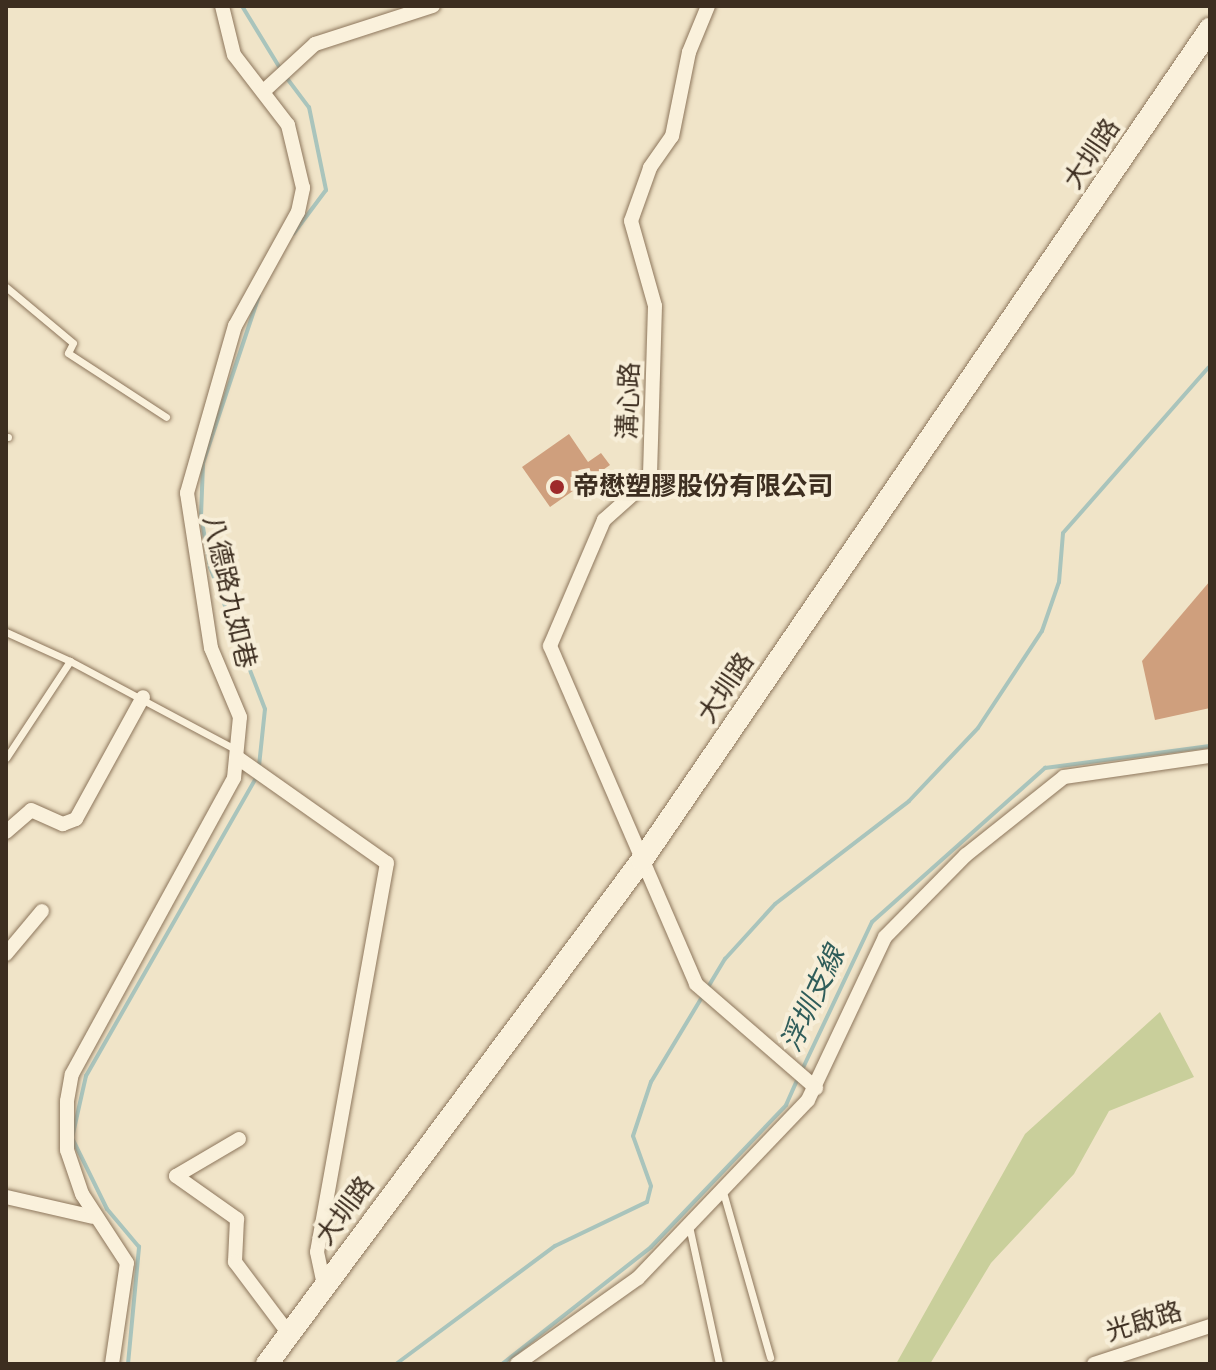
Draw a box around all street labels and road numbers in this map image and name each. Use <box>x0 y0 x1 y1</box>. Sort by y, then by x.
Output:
street label: 大圳路 <box>1057 113 1127 195</box>
street label: 溝心路 <box>612 361 646 441</box>
street label: 八德路九如巷 <box>196 512 262 672</box>
street label: 大圳路 <box>691 647 761 729</box>
street label: 大圳路 <box>309 1170 381 1252</box>
street label: 光啟路 <box>1102 1296 1186 1348</box>

